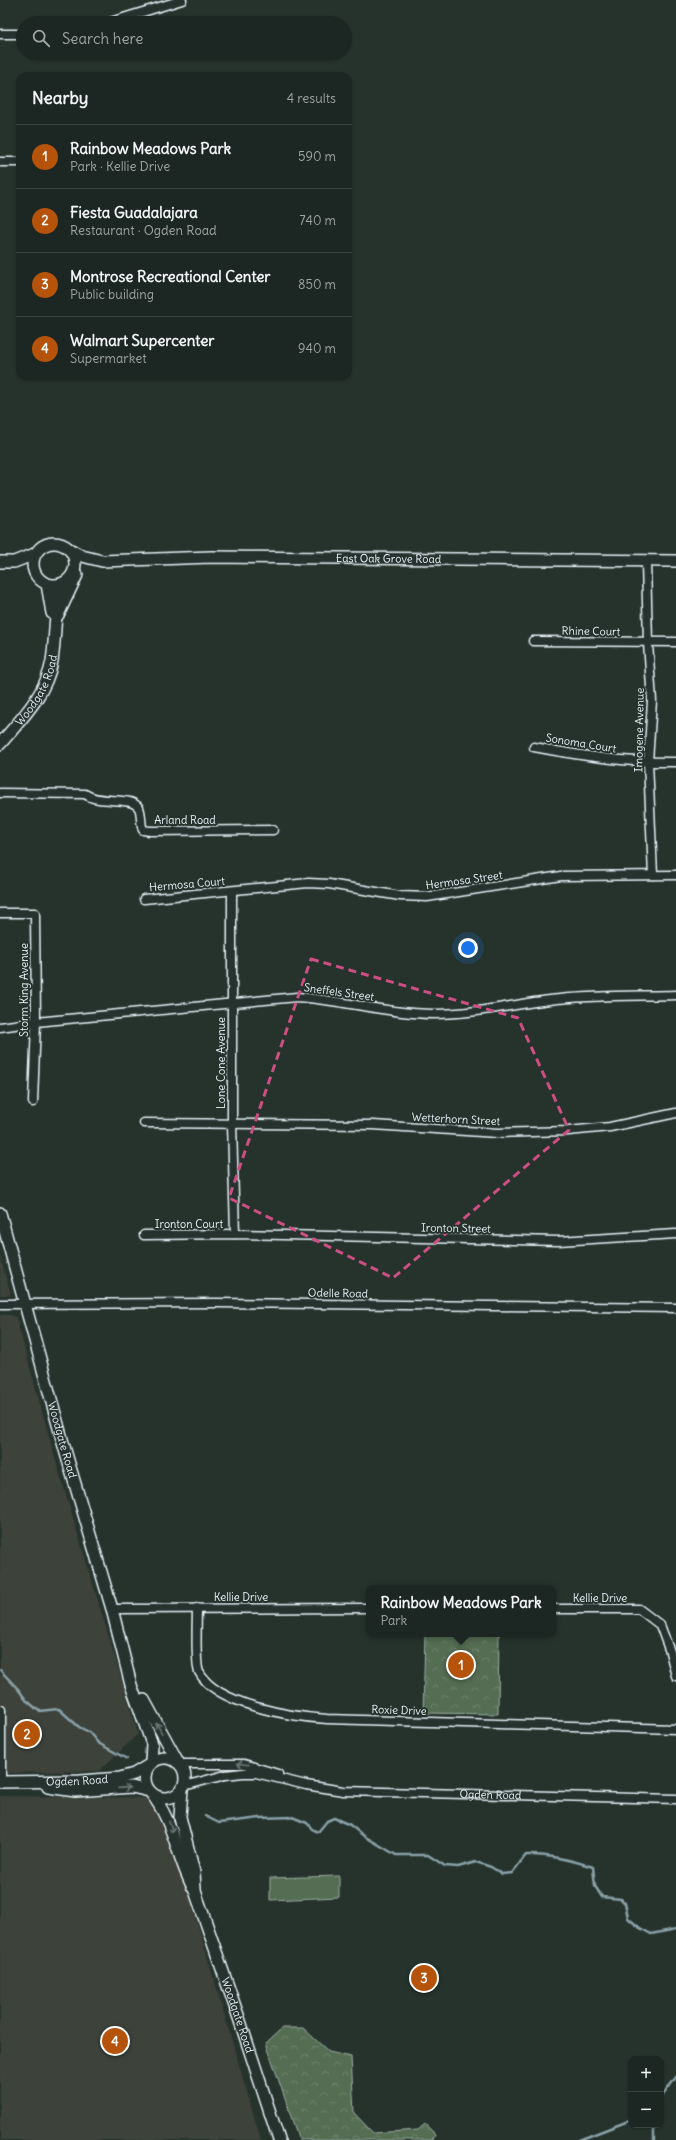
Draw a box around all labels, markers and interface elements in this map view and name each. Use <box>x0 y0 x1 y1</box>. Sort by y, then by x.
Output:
search box <box>16 16 352 60</box>
icon: search <box>30 27 52 49</box>
text: Search here <box>62 29 143 48</box>
text: Nearby <box>32 87 88 109</box>
text: 4 results <box>287 90 336 107</box>
text: Rainbow Meadows Park <box>70 139 231 158</box>
text: 1 <box>42 148 48 165</box>
text: 590 m <box>298 148 336 165</box>
text: Park · Kellie Drive <box>70 158 170 175</box>
text: Fiesta Guadalajara <box>70 203 198 222</box>
text: 2 <box>41 212 49 229</box>
text: 740 m <box>299 212 336 229</box>
text: Restaurant · Ogden Road <box>70 222 217 239</box>
text: Montrose Recreational Center <box>70 267 270 286</box>
text: 3 <box>41 276 49 293</box>
text: 850 m <box>298 276 336 293</box>
text: Public building <box>70 286 154 303</box>
text: Walmart Supercenter <box>70 331 214 350</box>
text: 4 <box>41 340 49 357</box>
text: 940 m <box>298 340 336 357</box>
text: Supermarket <box>70 350 147 367</box>
street label: East Oak Grove Road <box>336 551 442 566</box>
street label: Rhine Court <box>562 623 621 639</box>
street label: Woodgate Road <box>12 653 60 728</box>
street label: Imogene Avenue <box>631 688 647 772</box>
street label: Sonoma Court <box>545 731 618 756</box>
street label: Arland Road <box>154 813 216 827</box>
street label: Hermosa Street <box>425 868 504 892</box>
street label: Hermosa Court <box>149 874 226 894</box>
your location <box>458 938 478 958</box>
street label: Storm King Avenue <box>17 943 31 1037</box>
street label: Sneffels Street <box>303 980 375 1004</box>
street label: Lone Cone Avenue <box>214 1017 228 1109</box>
street label: Wetterhorn Street <box>411 1110 501 1128</box>
street label: Ironton Court <box>155 1217 223 1231</box>
street label: Ironton Street <box>421 1220 491 1236</box>
street label: Odelle Road <box>308 1285 369 1301</box>
street label: Woodgate Road <box>45 1400 80 1480</box>
popup <box>366 1585 556 1637</box>
street label: Kellie Drive <box>214 1590 268 1604</box>
street label: Kellie Drive <box>573 1591 627 1605</box>
text: Rainbow Meadows Park <box>380 1593 542 1612</box>
text: Park <box>380 1612 407 1629</box>
pin: 1 <box>448 1650 474 1680</box>
street label: Roxie Drive <box>371 1702 427 1718</box>
pin: 2 <box>14 1719 40 1749</box>
one-way arrow <box>155 1722 162 1734</box>
one-way arrow <box>237 1761 250 1768</box>
street label: Ogden Road <box>46 1772 109 1788</box>
one-way arrow <box>117 1784 130 1791</box>
street label: Ogden Road <box>459 1787 522 1802</box>
one-way arrow <box>167 1820 175 1832</box>
pin: 3 <box>411 1963 437 1993</box>
street label: Woodgate Road <box>218 1975 257 2055</box>
pin: 4 <box>102 2026 128 2056</box>
map controls <box>628 2056 664 2128</box>
button: + <box>628 2056 664 2092</box>
button: − <box>628 2092 664 2128</box>

